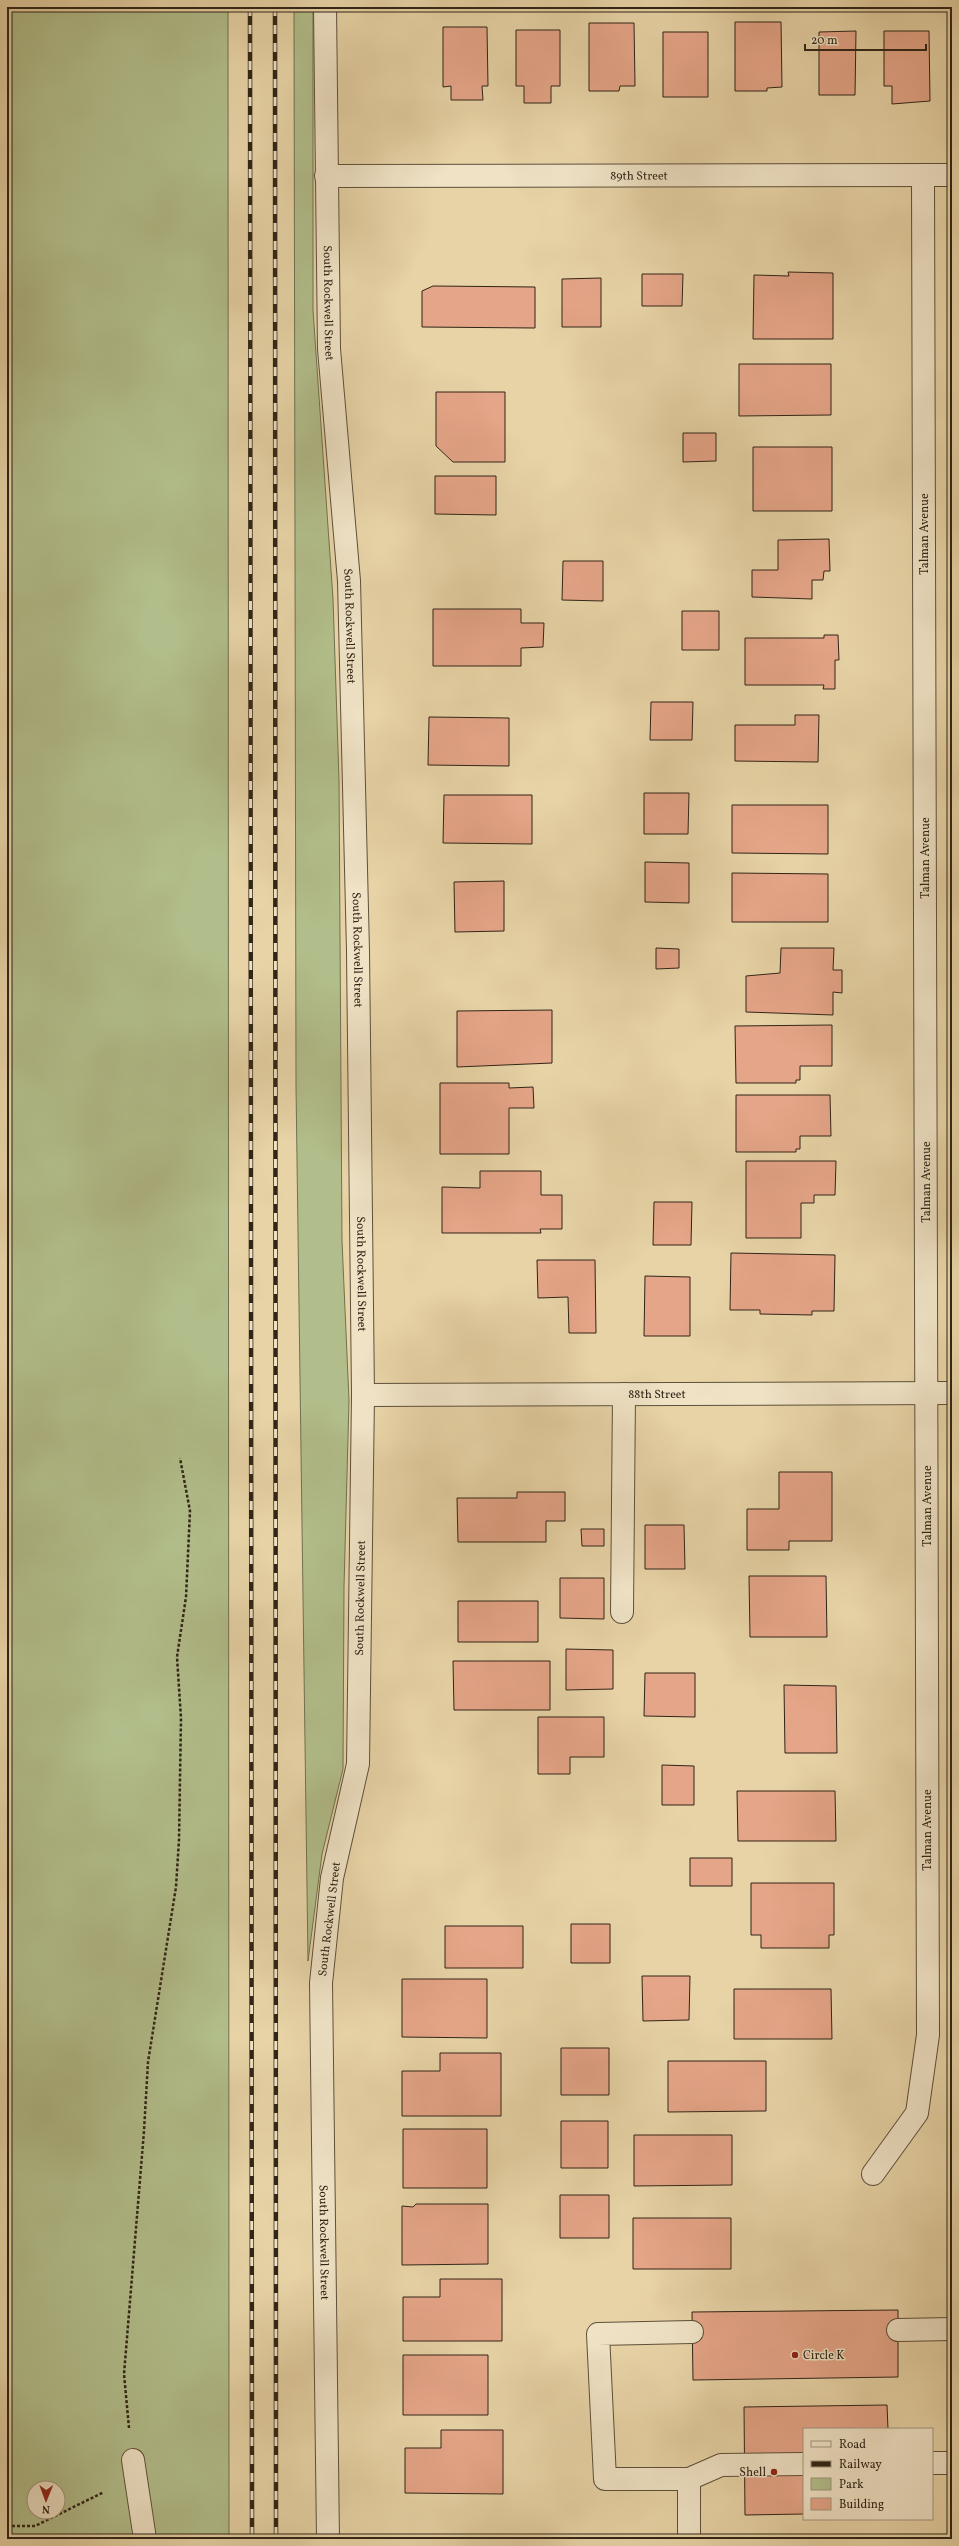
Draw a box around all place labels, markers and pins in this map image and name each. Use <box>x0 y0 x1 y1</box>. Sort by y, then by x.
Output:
place label: Circle K <box>803 2348 844 2364</box>
marker: Circle K <box>790 2350 800 2360</box>
place label: Shell <box>739 2465 766 2481</box>
marker: Shell <box>769 2467 779 2477</box>

